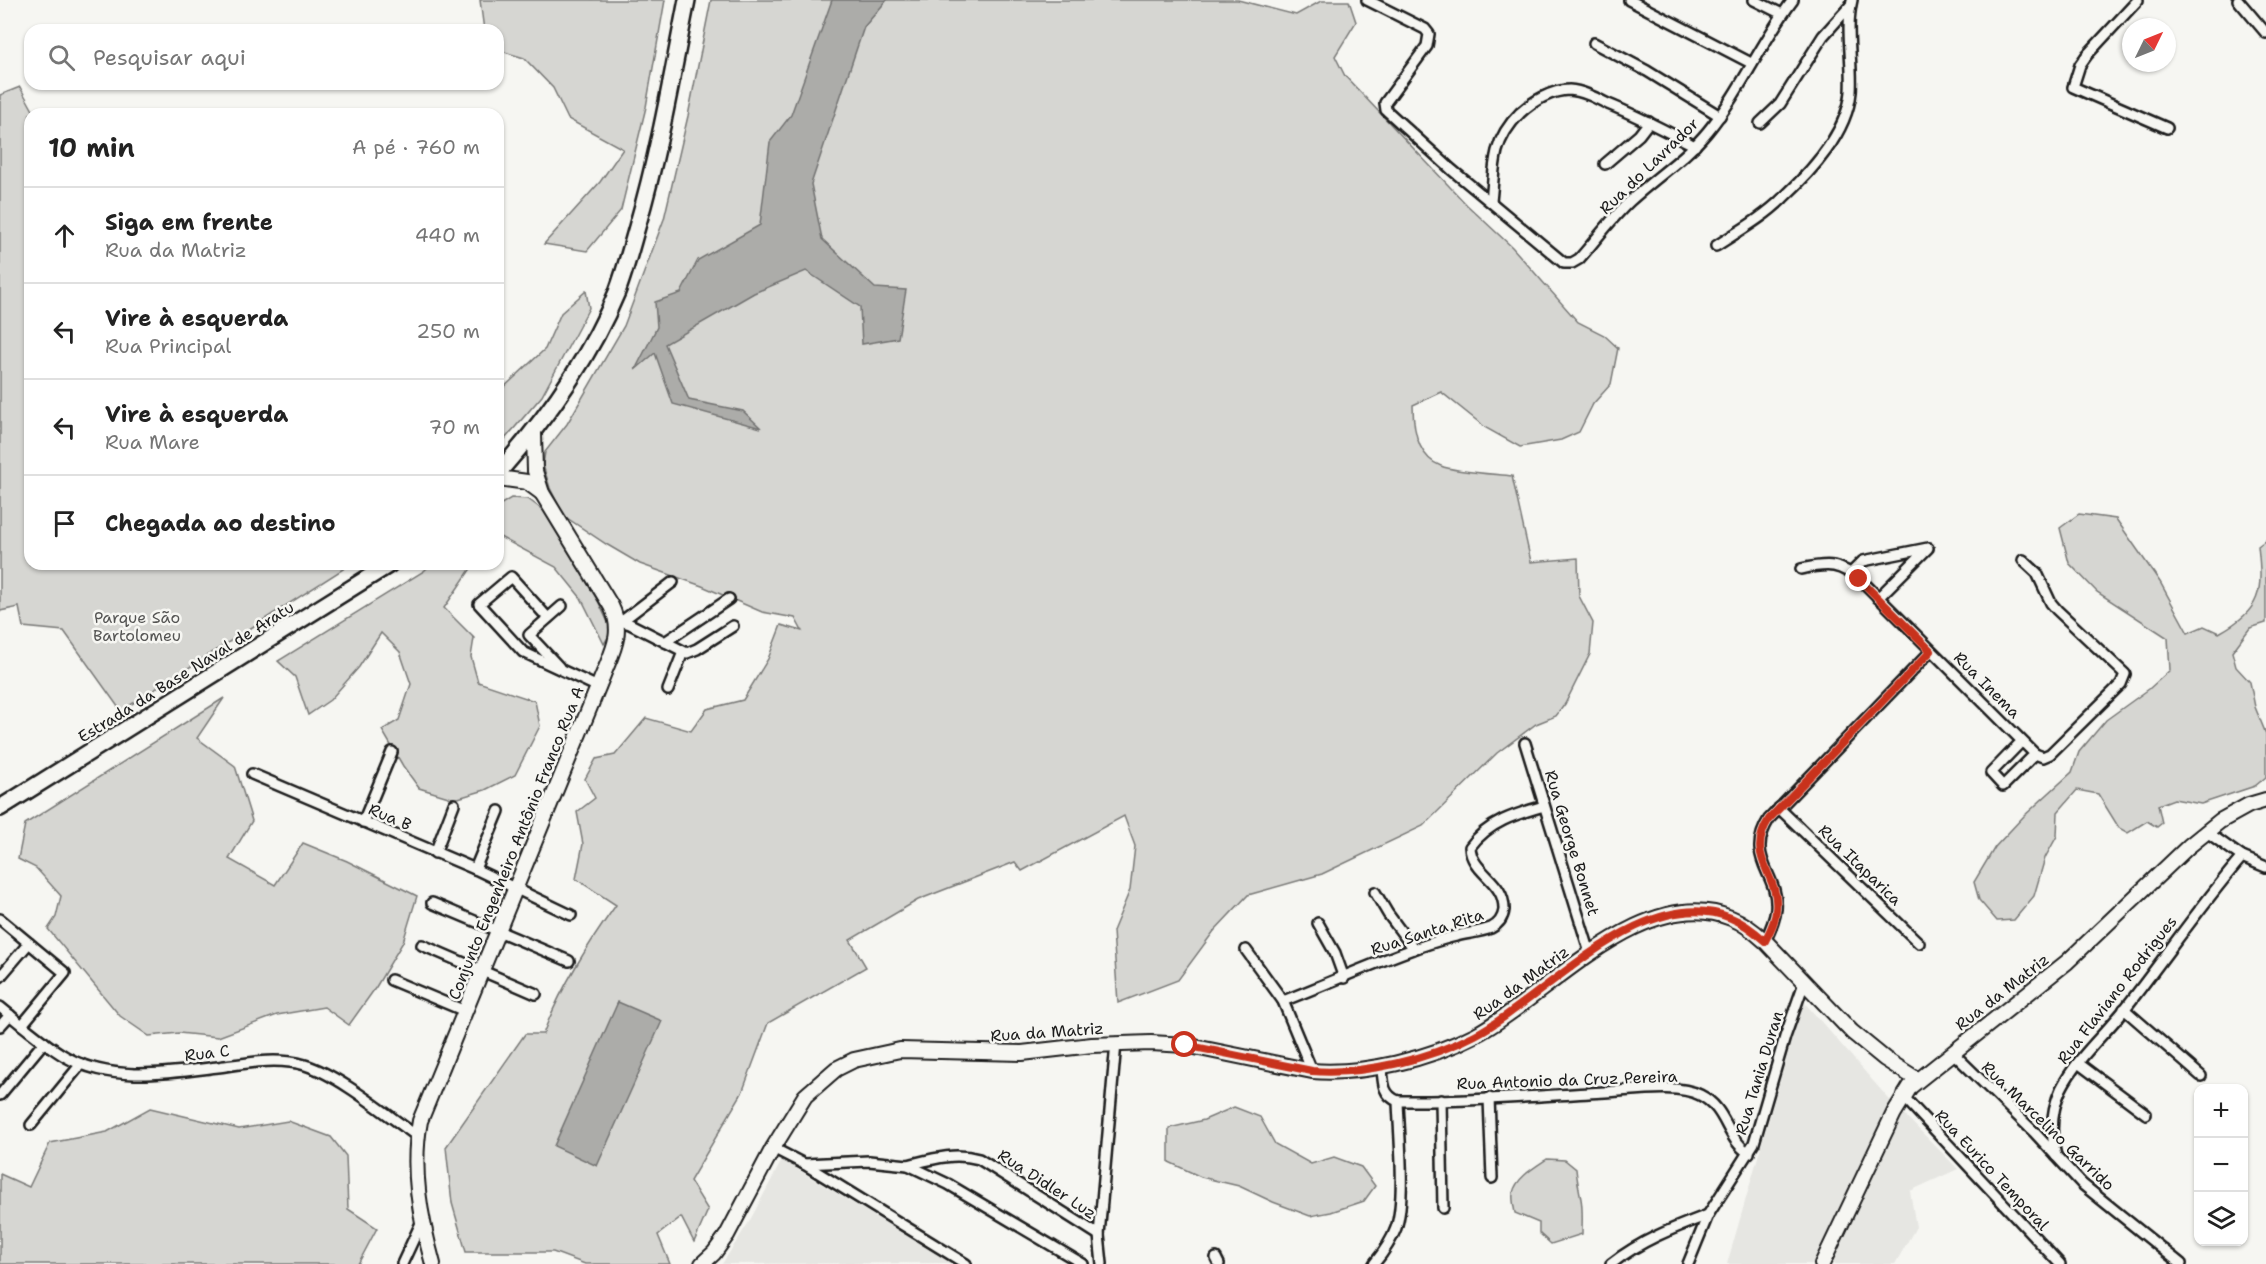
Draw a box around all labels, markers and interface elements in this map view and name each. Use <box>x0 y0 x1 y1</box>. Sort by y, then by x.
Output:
north arrow <box>2122 18 2176 72</box>
search box <box>24 24 504 90</box>
icon: search <box>45 41 78 74</box>
text: Pesquisar aqui <box>93 43 246 72</box>
street label: Rua do Lavrador <box>1595 113 1703 219</box>
text: 10 min <box>48 130 135 165</box>
text: A pé · 760 m <box>352 134 480 160</box>
text: Siga em frente <box>105 208 273 237</box>
icon: ahead <box>48 219 81 252</box>
text: 440 m <box>415 222 480 248</box>
text: Rua da Matriz <box>105 237 247 263</box>
text: Vire à esquerda <box>105 304 288 333</box>
icon: left <box>48 315 81 348</box>
text: 250 m <box>416 318 480 344</box>
text: Rua Principal <box>105 333 231 359</box>
text: Vire à esquerda <box>105 400 288 429</box>
icon: left <box>48 411 81 444</box>
text: 70 m <box>428 414 480 440</box>
text: Rua Mare <box>105 429 200 455</box>
icon: arrive <box>48 507 81 540</box>
text: Chegada ao destino <box>105 509 336 538</box>
route end <box>1845 565 1871 591</box>
street label: Estrada da Base Naval de Aratu <box>74 597 298 747</box>
park label: Parque São Bartolomeu <box>93 607 181 646</box>
street label: Rua Inema <box>1949 647 2025 723</box>
street label: Conjunto Engenheiro Antônio Franco Rua A <box>443 683 589 1003</box>
street label: Rua George Bonnet <box>1540 768 1604 918</box>
street label: Rua B <box>365 799 415 835</box>
street label: Rua Itaparica <box>1814 820 1906 910</box>
street label: Rua Santa Rita <box>1368 904 1486 960</box>
street label: Rua Flaviano Rodrigues <box>2052 912 2182 1068</box>
street label: Rua da Matriz <box>1469 941 1573 1025</box>
street label: Rua da Matriz <box>1951 949 2053 1035</box>
street label: Rua Tania Duran <box>1730 1008 1788 1137</box>
street label: Rua da Matriz <box>990 1018 1104 1046</box>
route start <box>1171 1031 1197 1057</box>
street label: Rua C <box>183 1040 231 1066</box>
street label: Rua Marcelino Garrido <box>1977 1057 2119 1195</box>
street label: Rua Antonio da Cruz Pereira <box>1456 1066 1678 1094</box>
map controls <box>2194 1084 2248 1246</box>
button: + <box>2194 1084 2248 1138</box>
street label: Rua Eurico Temporal <box>1930 1105 2054 1235</box>
button: − <box>2194 1138 2248 1192</box>
street label: Rua Didler Luz <box>994 1144 1100 1224</box>
button: layers <box>2194 1192 2248 1246</box>

